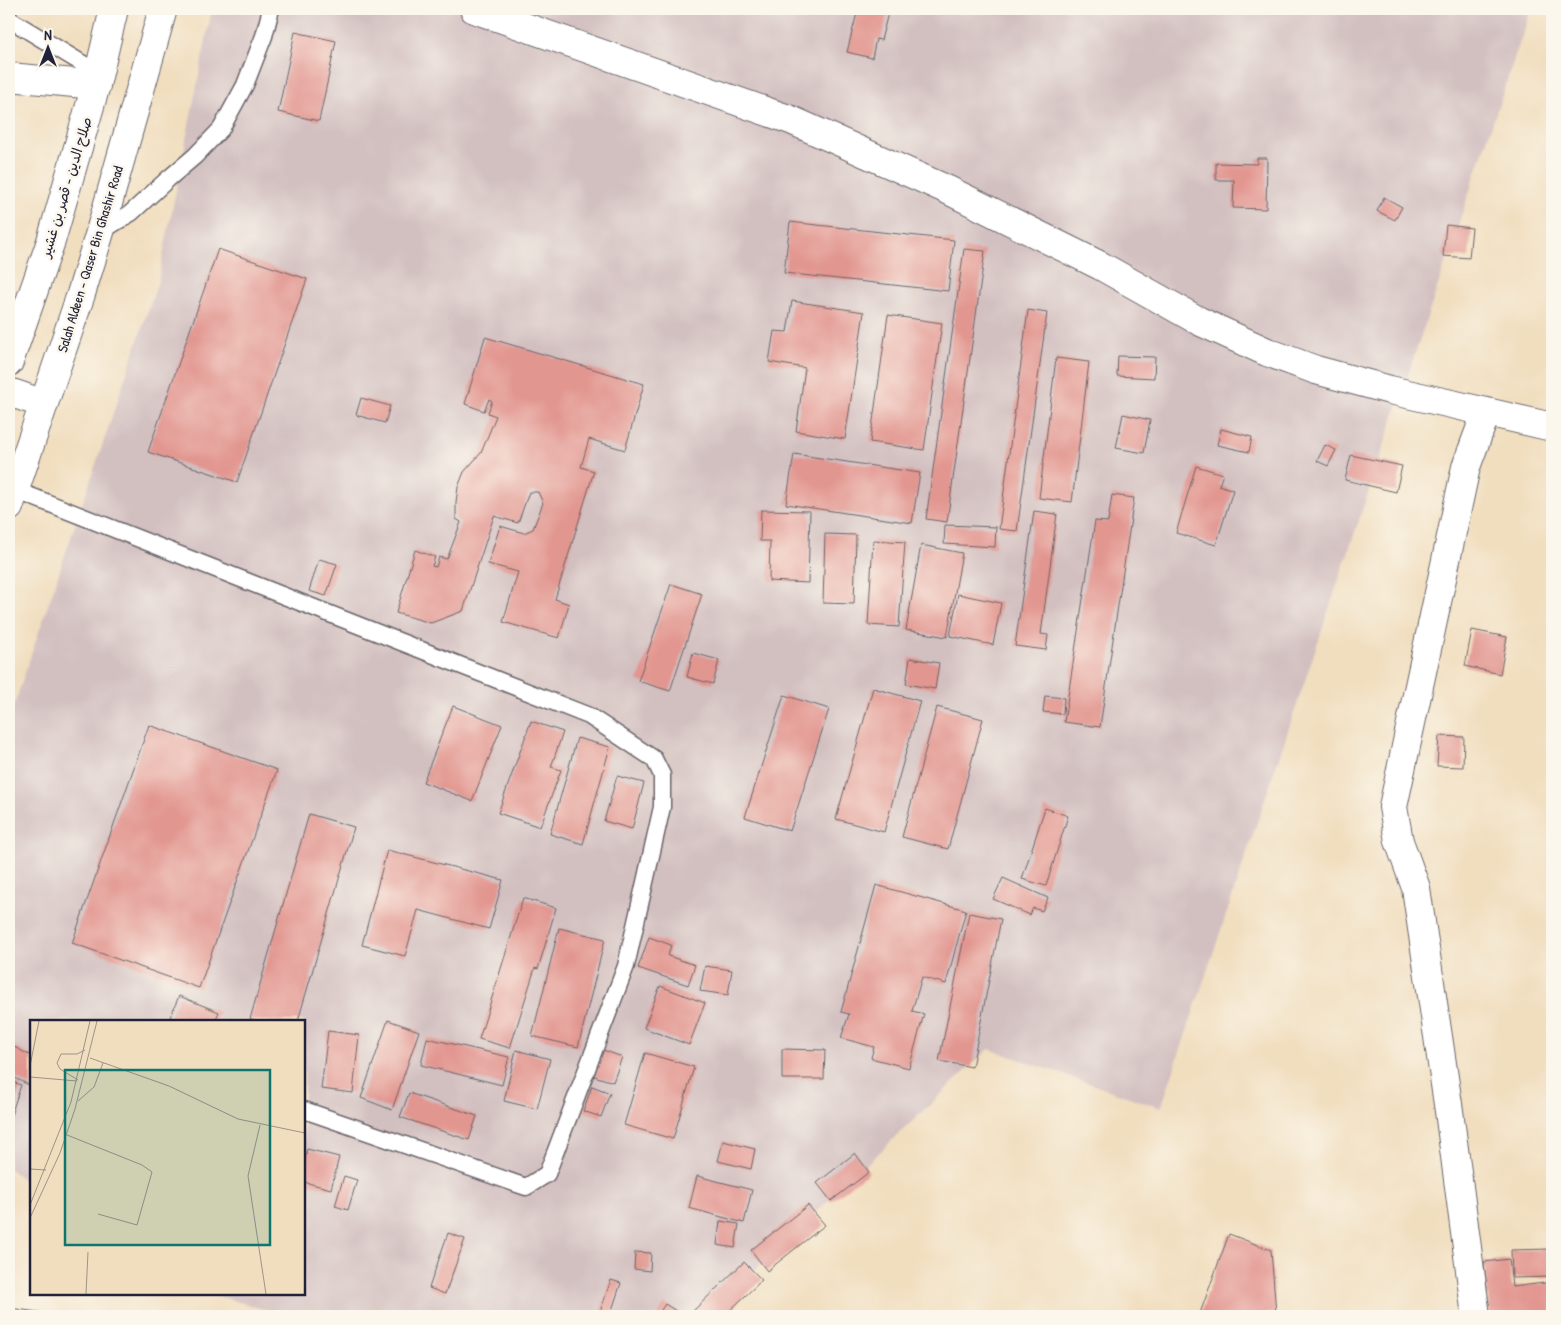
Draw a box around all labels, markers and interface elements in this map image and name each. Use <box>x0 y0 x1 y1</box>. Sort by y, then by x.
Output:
north arrow <box>22 22 72 72</box>
text: N <box>44 25 52 44</box>
street label: صلاح الدين - قصر بن غشير <box>35 114 97 261</box>
street label: Salah Aldeen - Qaser Bin Ghashir Road <box>52 163 127 354</box>
inset map <box>30 1020 305 1295</box>

